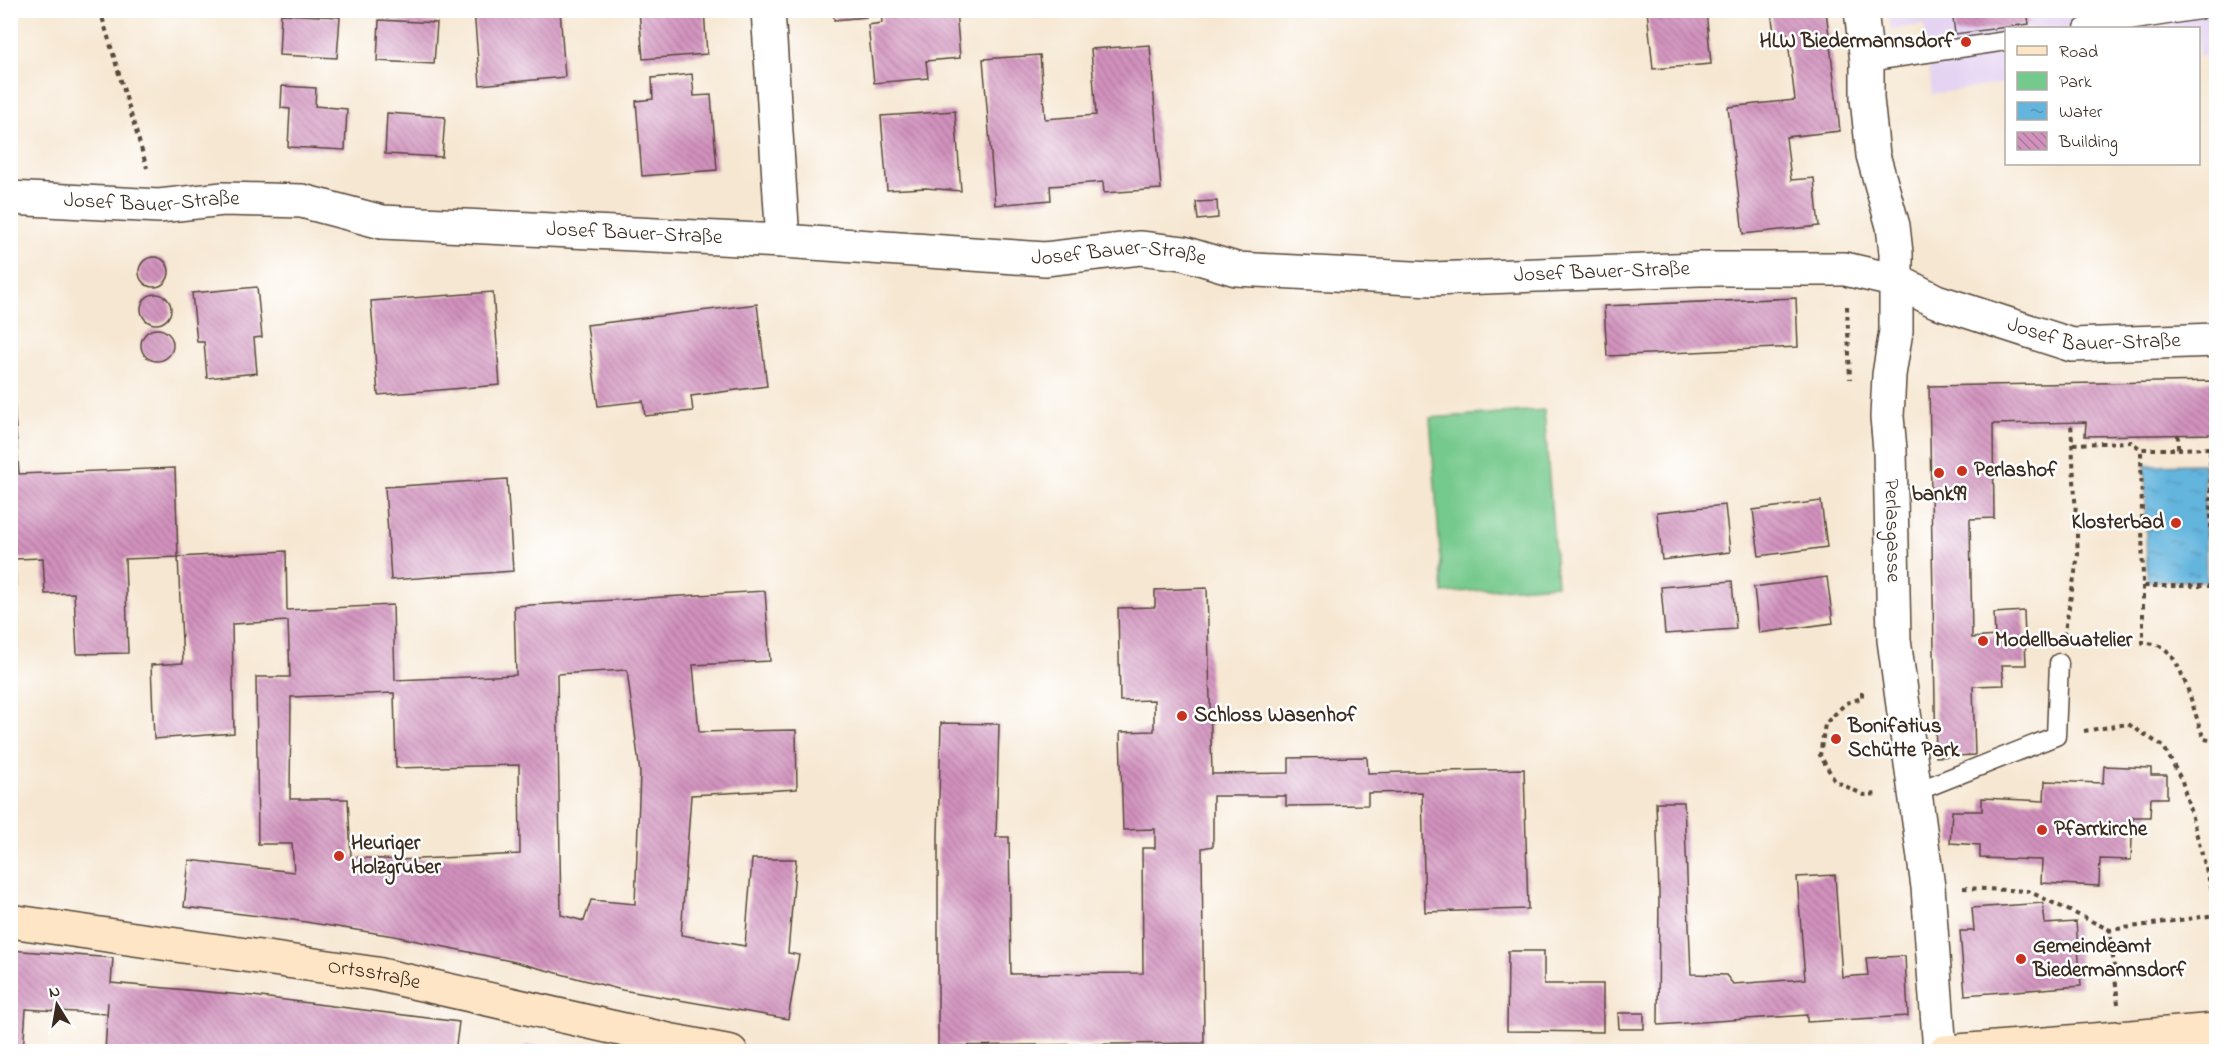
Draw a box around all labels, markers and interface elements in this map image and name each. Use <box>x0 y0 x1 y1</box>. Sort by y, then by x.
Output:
place label: HLW Biedermannsdorf <box>1759 27 1955 57</box>
legend <box>2005 27 2200 165</box>
marker: HLW Biedermannsdorf <box>1959 35 1973 49</box>
text: Road <box>2059 40 2098 66</box>
text: Park <box>2059 70 2092 96</box>
text: Water <box>2059 100 2103 126</box>
text: Building <box>2058 130 2118 157</box>
street label: Josef Bauer-Straße <box>63 184 241 221</box>
street label: Josef Bauer-Straße <box>546 215 724 253</box>
street label: Josef Bauer-Straße <box>1030 233 1211 274</box>
street label: Josef Bauer-Straße <box>1513 254 1691 291</box>
street label: Josef Bauer-Straße <box>2003 310 2182 360</box>
place label: Perlashof <box>1974 456 2058 486</box>
marker: Perlashof <box>1955 464 1969 478</box>
marker: bank99 <box>1932 466 1946 480</box>
street label: Perlasgasse <box>1875 478 1908 584</box>
place label: bank99 <box>1912 480 1967 510</box>
place label: Klosterbad <box>2071 508 2164 538</box>
marker: Klosterbad <box>2169 516 2183 530</box>
place label: Modellbauatelier <box>1995 626 2133 656</box>
marker: Modellbauatelier <box>1976 634 1990 648</box>
place label: Schloss Wasenhof <box>1194 701 1358 731</box>
marker: Schloss Wasenhof <box>1175 709 1189 723</box>
place label: Bonifatius Schütte Park <box>1847 712 1960 766</box>
marker: Bonifatius Schütte Park <box>1829 732 1843 746</box>
place label: Pfarrkirche <box>2054 815 2148 845</box>
marker: Pfarrkirche <box>2035 823 2049 837</box>
place label: Heuriger Holzgruber <box>351 829 441 885</box>
marker: Heuriger Holzgruber <box>332 849 346 863</box>
place label: Gemeindeamt Biedermannsdorf <box>2032 932 2187 986</box>
street label: Ortsstraße <box>325 952 424 999</box>
marker: Gemeindeamt Biedermannsdorf <box>2014 952 2028 966</box>
north arrow <box>27 975 87 1035</box>
text: N <box>47 979 62 1005</box>

